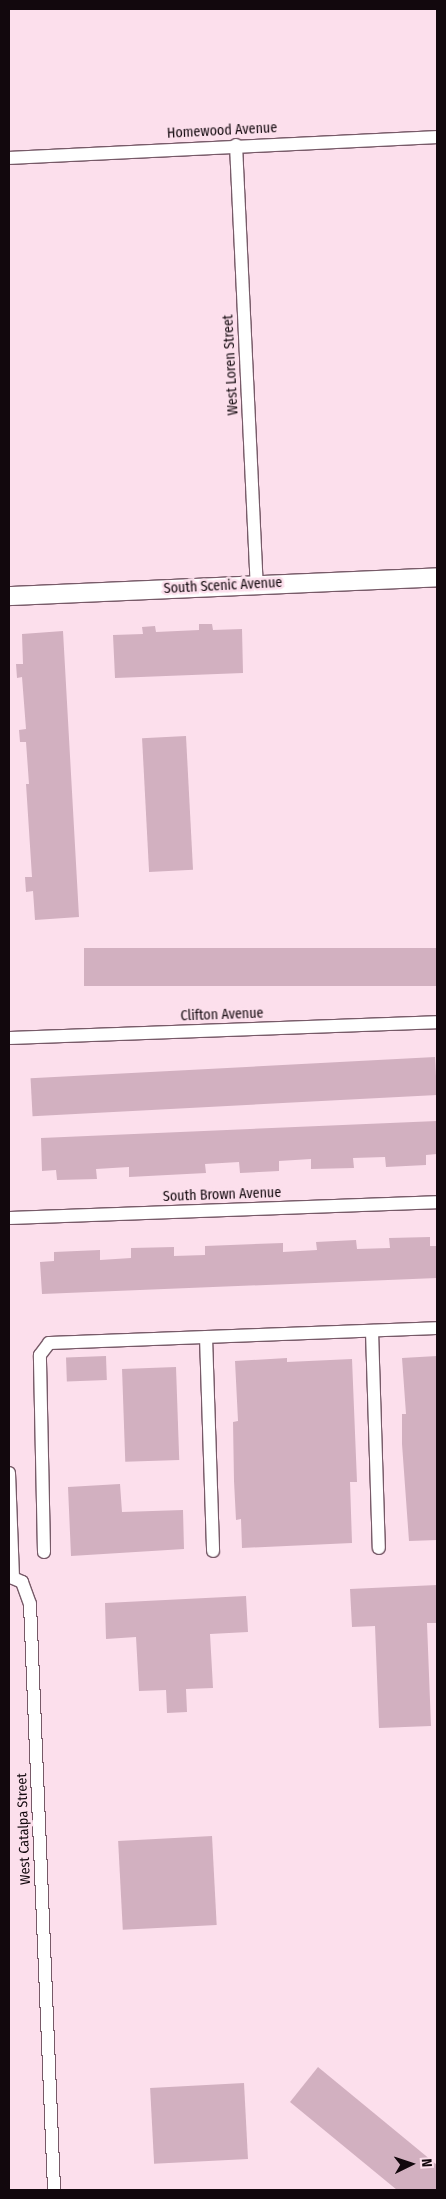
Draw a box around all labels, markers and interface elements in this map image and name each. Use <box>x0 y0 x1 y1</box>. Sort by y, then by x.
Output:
street label: Homewood Avenue <box>166 120 278 142</box>
street label: West Loren Street <box>220 314 242 416</box>
street label: South Scenic Avenue <box>163 575 283 597</box>
street label: Clifton Avenue <box>180 1005 264 1025</box>
street label: South Brown Avenue <box>163 1185 281 1205</box>
street label: West Catalpa Street <box>14 1773 34 1885</box>
north arrow <box>386 2139 436 2189</box>
text: N <box>418 2158 435 2168</box>

